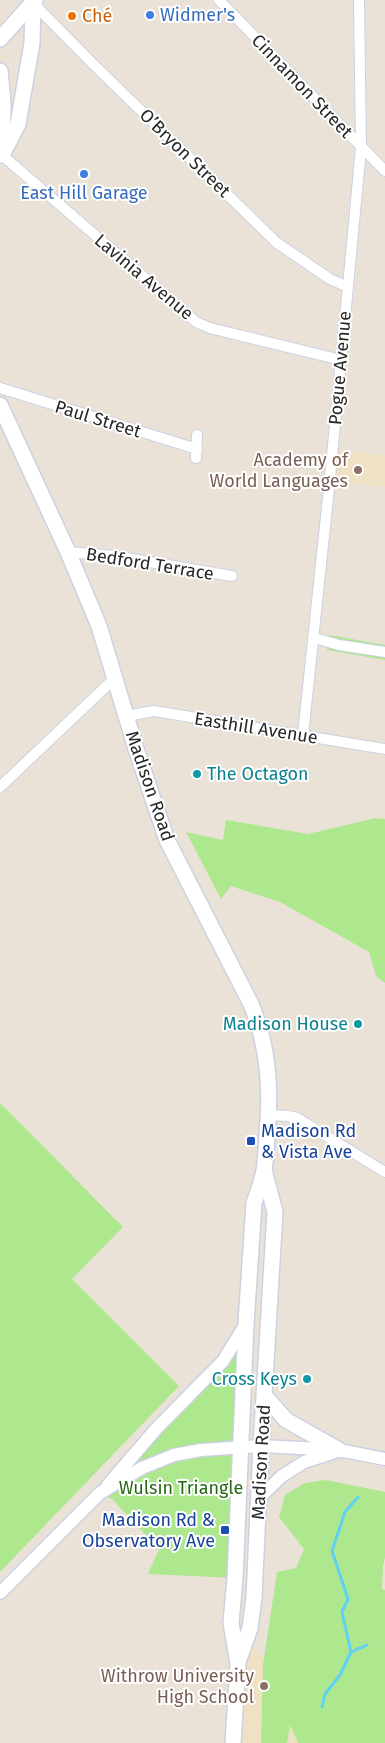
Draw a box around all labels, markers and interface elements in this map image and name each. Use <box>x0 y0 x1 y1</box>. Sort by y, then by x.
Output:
place label: Widmer's <box>160 4 235 26</box>
place label: Ché <box>82 5 112 27</box>
marker: Widmer's <box>144 9 156 21</box>
marker: Ché <box>66 10 78 22</box>
street label: Cinnamon Street <box>247 29 358 143</box>
street label: O’Bryon Street <box>135 104 235 202</box>
marker: East Hill Garage <box>78 168 90 180</box>
place label: East Hill Garage <box>20 182 148 204</box>
street label: Lavinia Avenue <box>90 229 198 325</box>
street label: Pogue Avenue <box>324 310 356 426</box>
street label: Paul Street <box>52 396 144 443</box>
place label: Academy of World Languages <box>209 449 350 492</box>
marker: Academy of World Languages <box>352 464 364 476</box>
street label: Bedford Terrace <box>85 543 215 585</box>
street label: Easthill Avenue <box>193 707 319 749</box>
street label: Madison Road <box>121 728 179 844</box>
place label: The Octagon <box>207 763 309 785</box>
marker: The Octagon <box>191 768 203 780</box>
place label: Madison House <box>223 1013 348 1035</box>
marker: Madison House <box>352 1018 364 1030</box>
place label: Madison Rd & Vista Ave <box>261 1120 356 1163</box>
marker: Madison Rd & Vista Ave <box>245 1135 257 1147</box>
place label: Cross Keys <box>212 1368 297 1390</box>
marker: Cross Keys <box>301 1373 313 1385</box>
street label: Madison Road <box>247 1404 275 1520</box>
park label: Wulsin Triangle <box>119 1477 243 1499</box>
place label: Madison Rd & Observatory Ave <box>82 1509 215 1552</box>
marker: Madison Rd & Observatory Ave <box>219 1524 231 1536</box>
place label: Withrow University High School <box>101 1665 254 1708</box>
marker: Withrow University High School <box>258 1680 270 1692</box>

